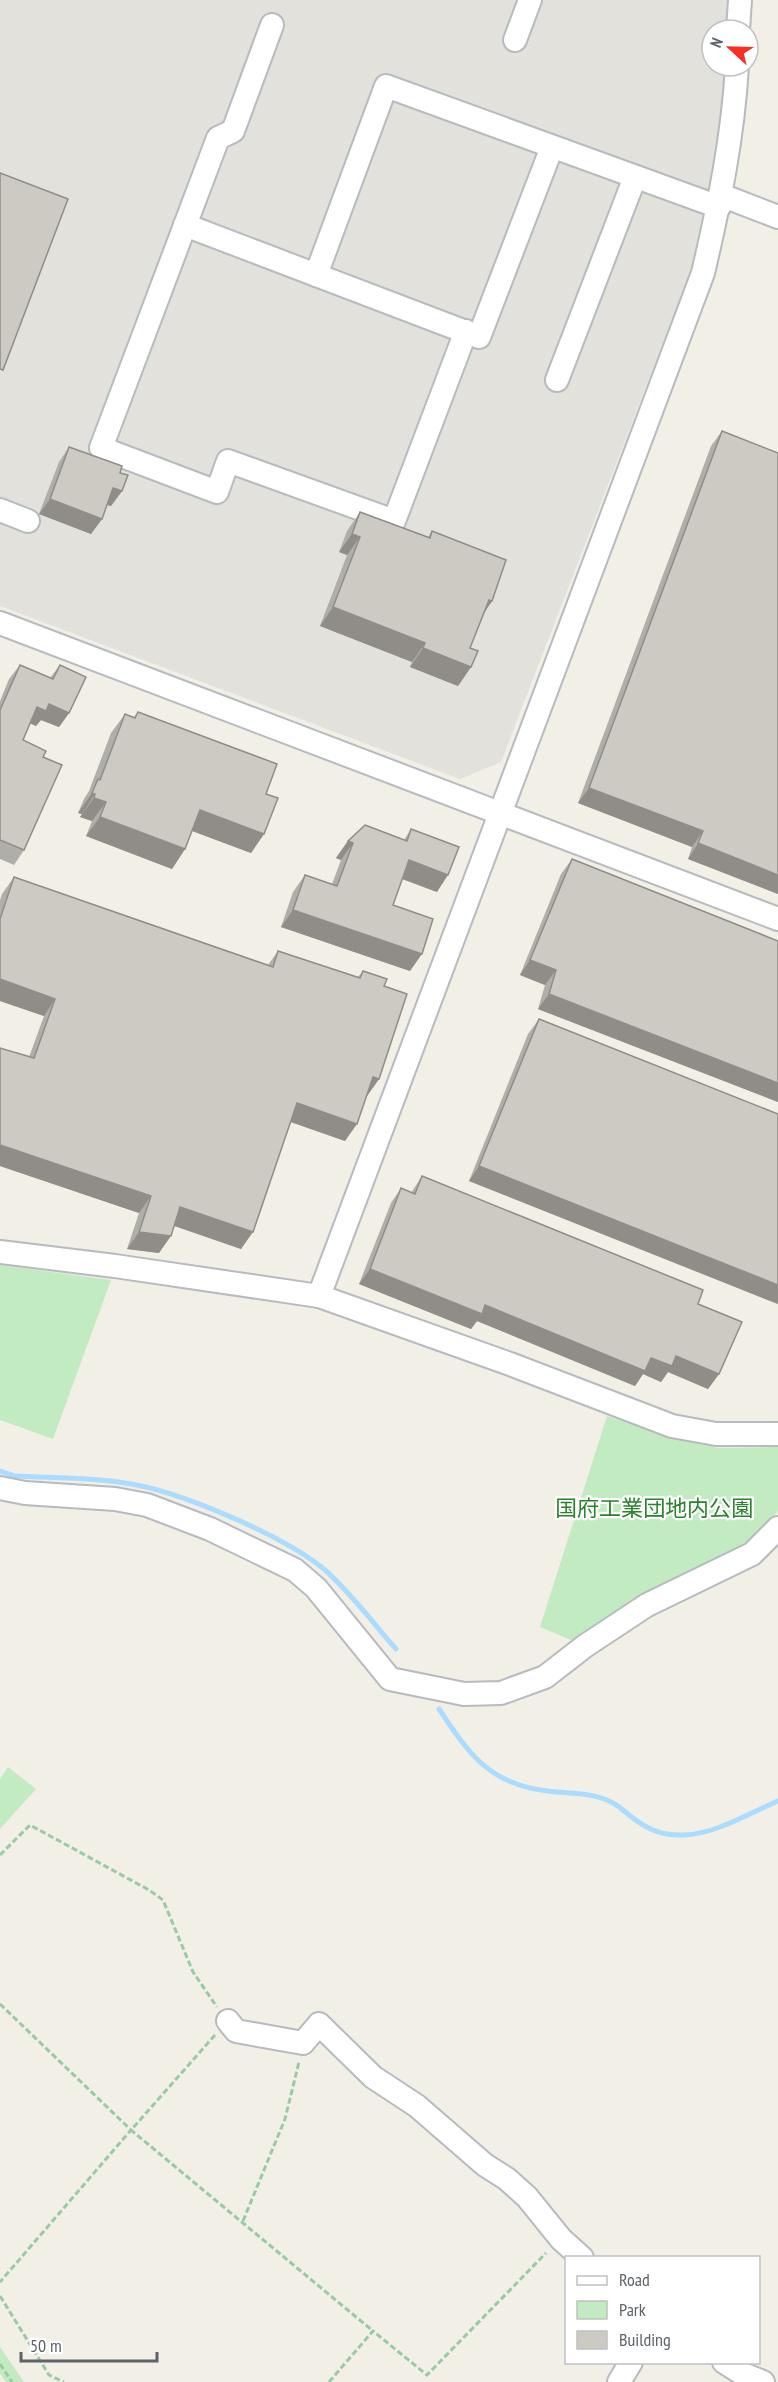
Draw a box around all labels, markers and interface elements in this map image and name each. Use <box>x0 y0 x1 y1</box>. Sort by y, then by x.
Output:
north arrow <box>700 18 760 78</box>
text: N <box>705 35 727 50</box>
park label: 国府工業団地内公園 <box>555 1494 753 1522</box>
legend <box>565 2256 760 2364</box>
text: Road <box>619 2268 650 2291</box>
text: Park <box>619 2298 646 2321</box>
scale bar <box>21 2325 158 2363</box>
text: Building <box>619 2328 671 2351</box>
text: 50 m <box>30 2334 62 2357</box>

